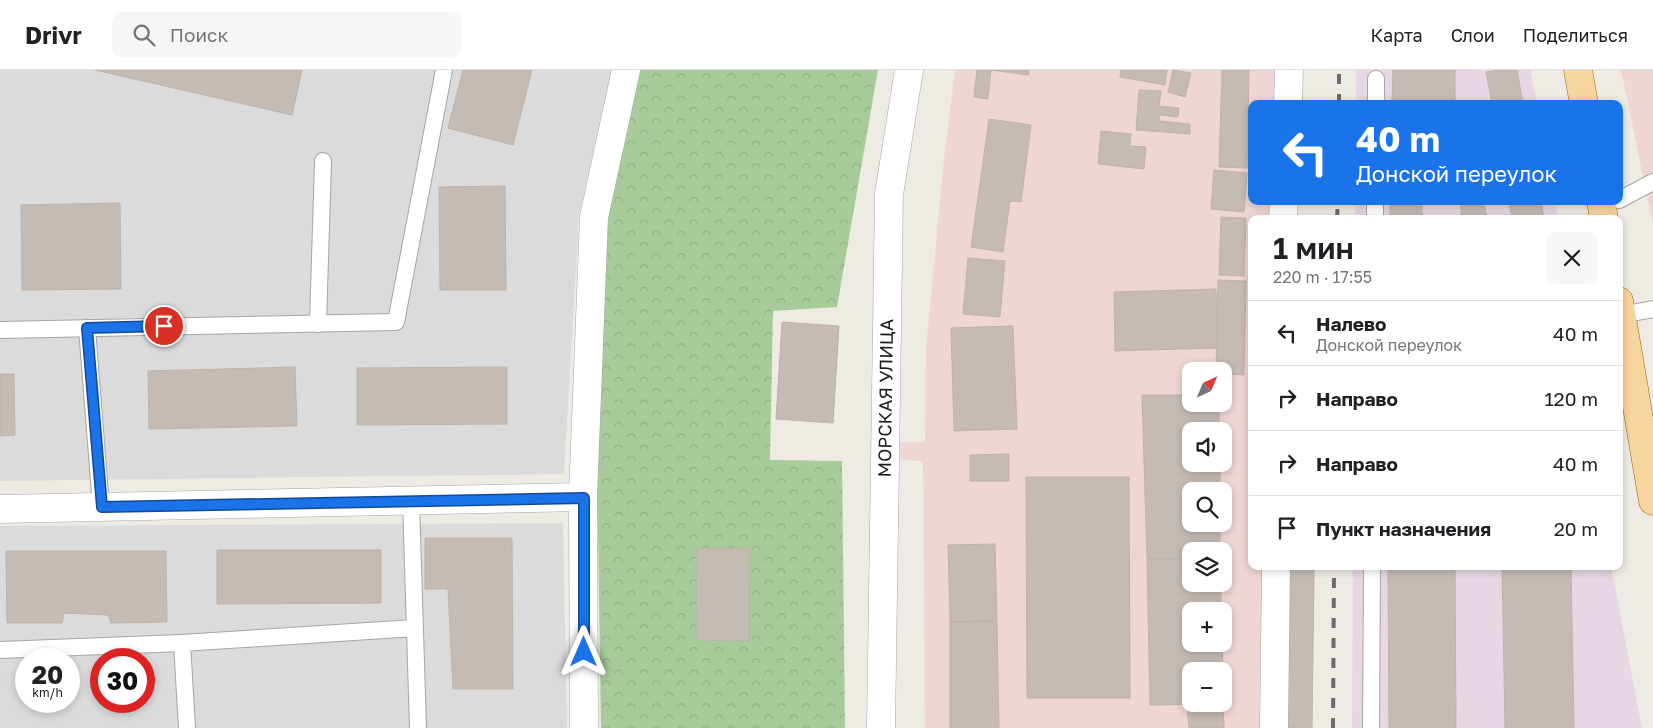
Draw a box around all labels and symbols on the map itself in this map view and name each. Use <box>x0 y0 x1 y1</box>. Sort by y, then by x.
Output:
pin <box>143 305 185 347</box>
street label: МОРСКАЯ УЛИЦА <box>873 319 897 478</box>
north arrow <box>1182 362 1232 412</box>
position arrow <box>557 625 609 677</box>
speed limit sign: 30 <box>90 648 155 713</box>

